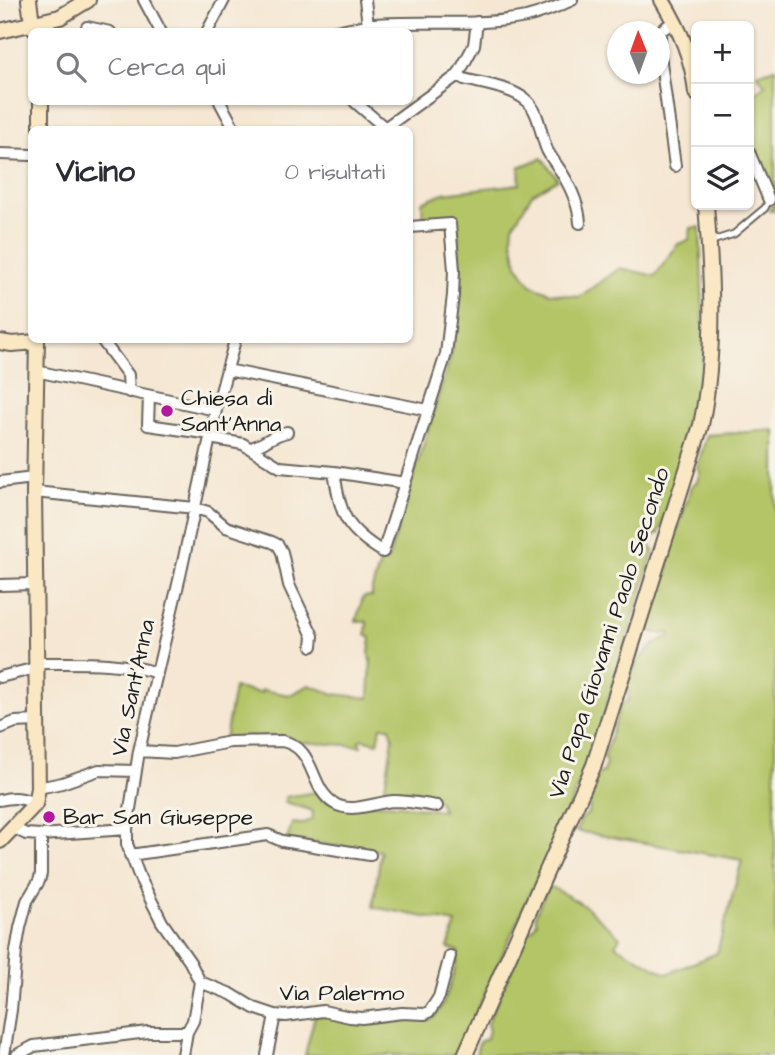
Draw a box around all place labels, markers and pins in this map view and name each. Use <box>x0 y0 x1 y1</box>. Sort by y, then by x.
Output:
place label: Chiesa di Sant'Anna <box>181 382 282 440</box>
marker: Chiesa di Sant'Anna <box>159 403 175 419</box>
place label: Bar San Giuseppe <box>63 801 253 833</box>
marker: Bar San Giuseppe <box>41 809 57 825</box>

